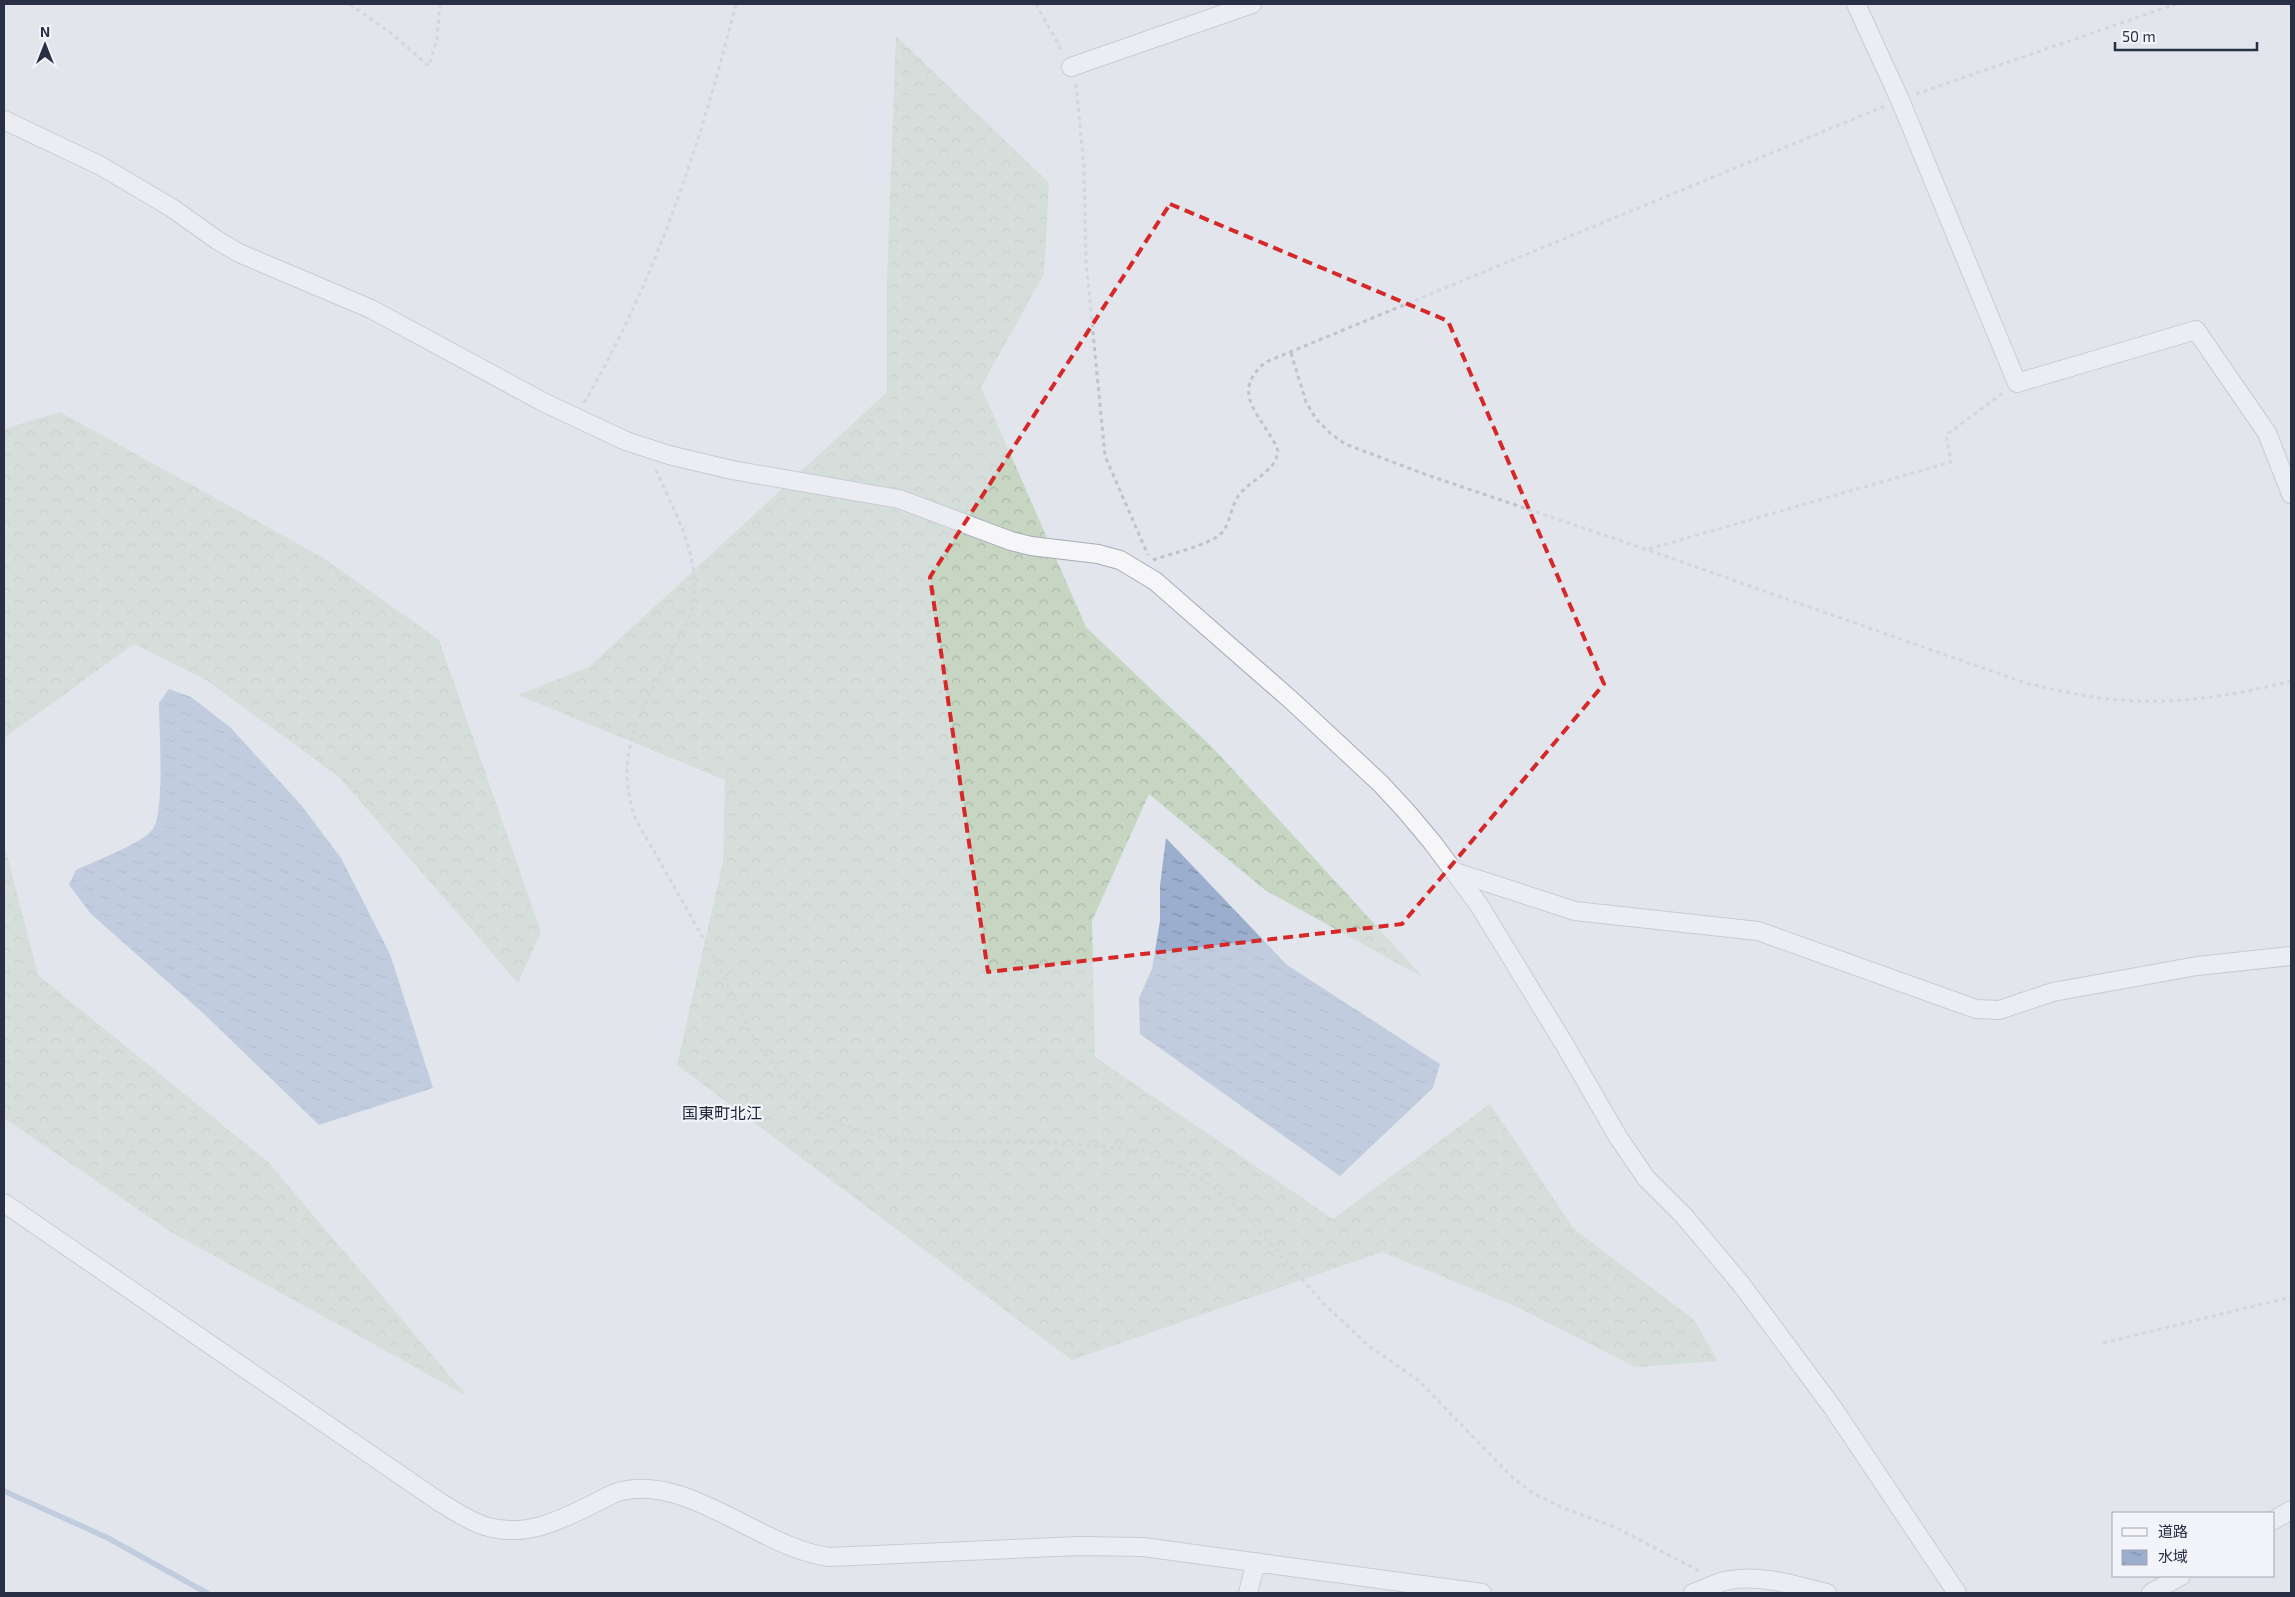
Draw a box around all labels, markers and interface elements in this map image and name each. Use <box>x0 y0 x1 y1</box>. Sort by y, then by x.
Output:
north arrow <box>20 20 70 70</box>
scale bar <box>2115 20 2258 52</box>
text: N <box>40 23 50 40</box>
text: 50 m <box>2122 27 2156 45</box>
district label: 国東町北江 <box>682 1103 762 1122</box>
legend <box>2112 1512 2275 1577</box>
text: 道路 <box>2158 1522 2188 1540</box>
text: 水域 <box>2158 1547 2188 1565</box>

